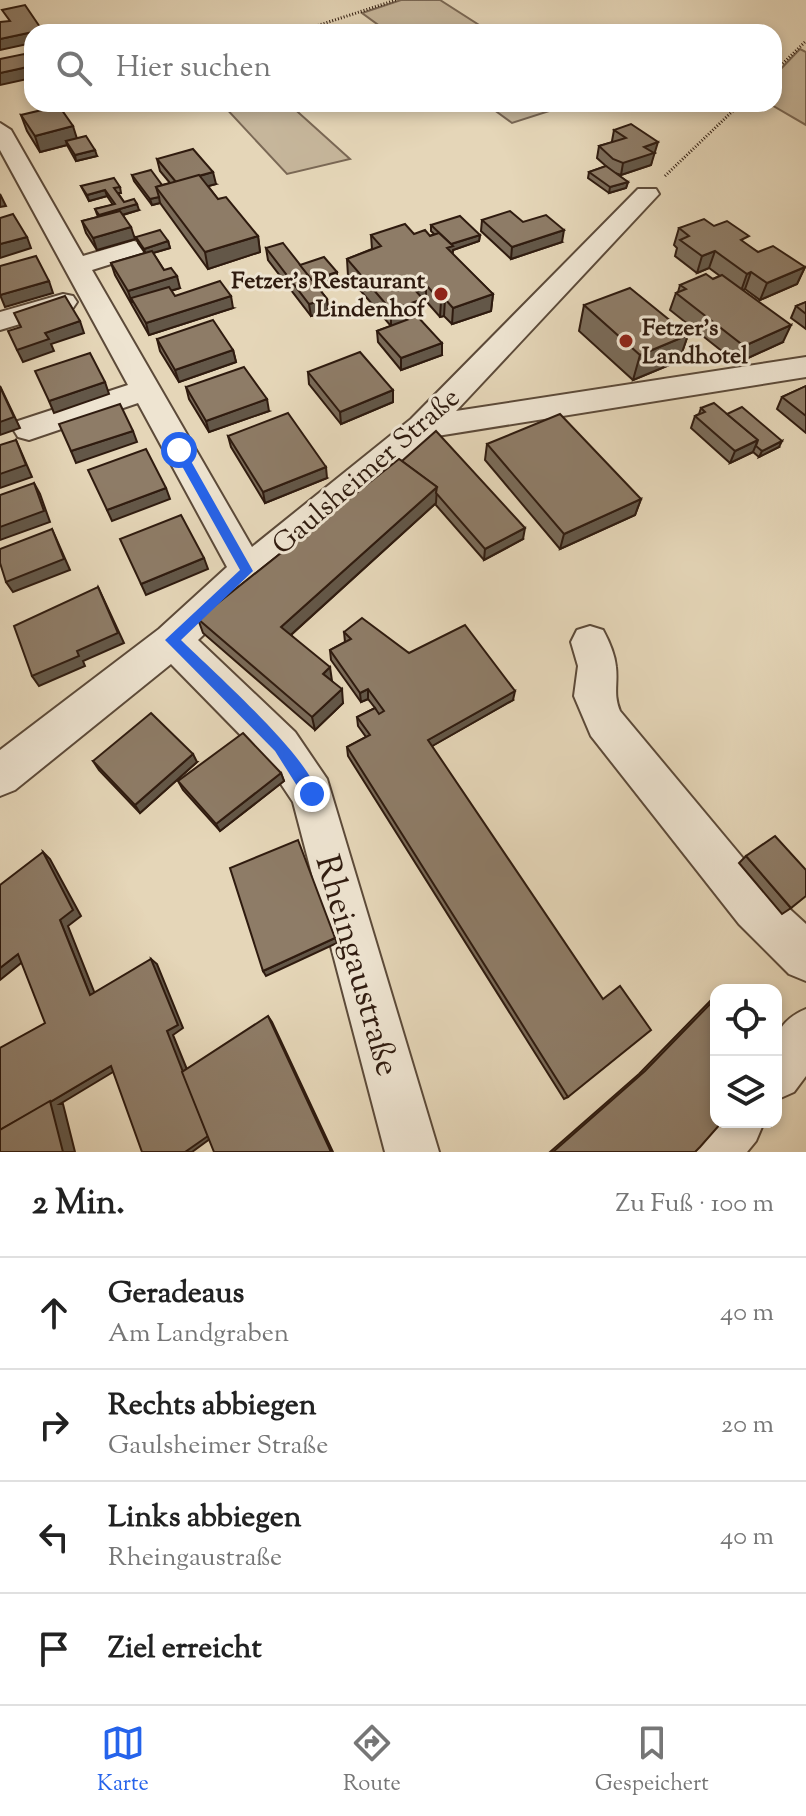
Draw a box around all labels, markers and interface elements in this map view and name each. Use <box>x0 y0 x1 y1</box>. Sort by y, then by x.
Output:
search box <box>24 24 782 112</box>
icon: search <box>52 46 96 90</box>
text: Hier suchen <box>116 47 271 90</box>
place label: Fetzer's Restaurant Lindenhof <box>231 265 427 327</box>
marker: Fetzer's Restaurant Lindenhof <box>432 285 450 303</box>
place label: Fetzer's Landhotel <box>642 312 748 374</box>
marker: Fetzer's Landhotel <box>617 332 635 350</box>
street label: Gaulsheimer Straße <box>264 379 470 565</box>
route start <box>161 432 197 468</box>
route end <box>294 776 330 812</box>
street label: Rheingaustraße <box>301 850 411 1082</box>
map controls <box>710 984 782 1128</box>
button: locate <box>710 984 782 1056</box>
button: layers <box>710 1056 782 1128</box>
text: 2 Min. <box>32 1180 125 1229</box>
text: Zu Fuß · 100 m <box>615 1186 774 1223</box>
text: Geradeaus <box>108 1273 244 1316</box>
icon: ahead <box>32 1291 76 1335</box>
text: 40 m <box>720 1295 774 1332</box>
text: Am Landgraben <box>108 1316 289 1353</box>
text: Rechts abbiegen <box>108 1385 316 1428</box>
icon: right <box>32 1403 76 1447</box>
text: 20 m <box>721 1407 774 1444</box>
text: Gaulsheimer Straße <box>108 1428 328 1465</box>
text: Links abbiegen <box>108 1497 301 1540</box>
icon: left <box>32 1515 76 1559</box>
text: 40 m <box>720 1519 774 1556</box>
text: Rheingaustraße <box>108 1540 282 1577</box>
icon: arrive <box>32 1627 76 1671</box>
text: Ziel erreicht <box>108 1628 262 1671</box>
tab: Karte <box>97 1721 149 1801</box>
tab: Route <box>343 1721 401 1801</box>
tab: Gespeichert <box>595 1721 709 1801</box>

